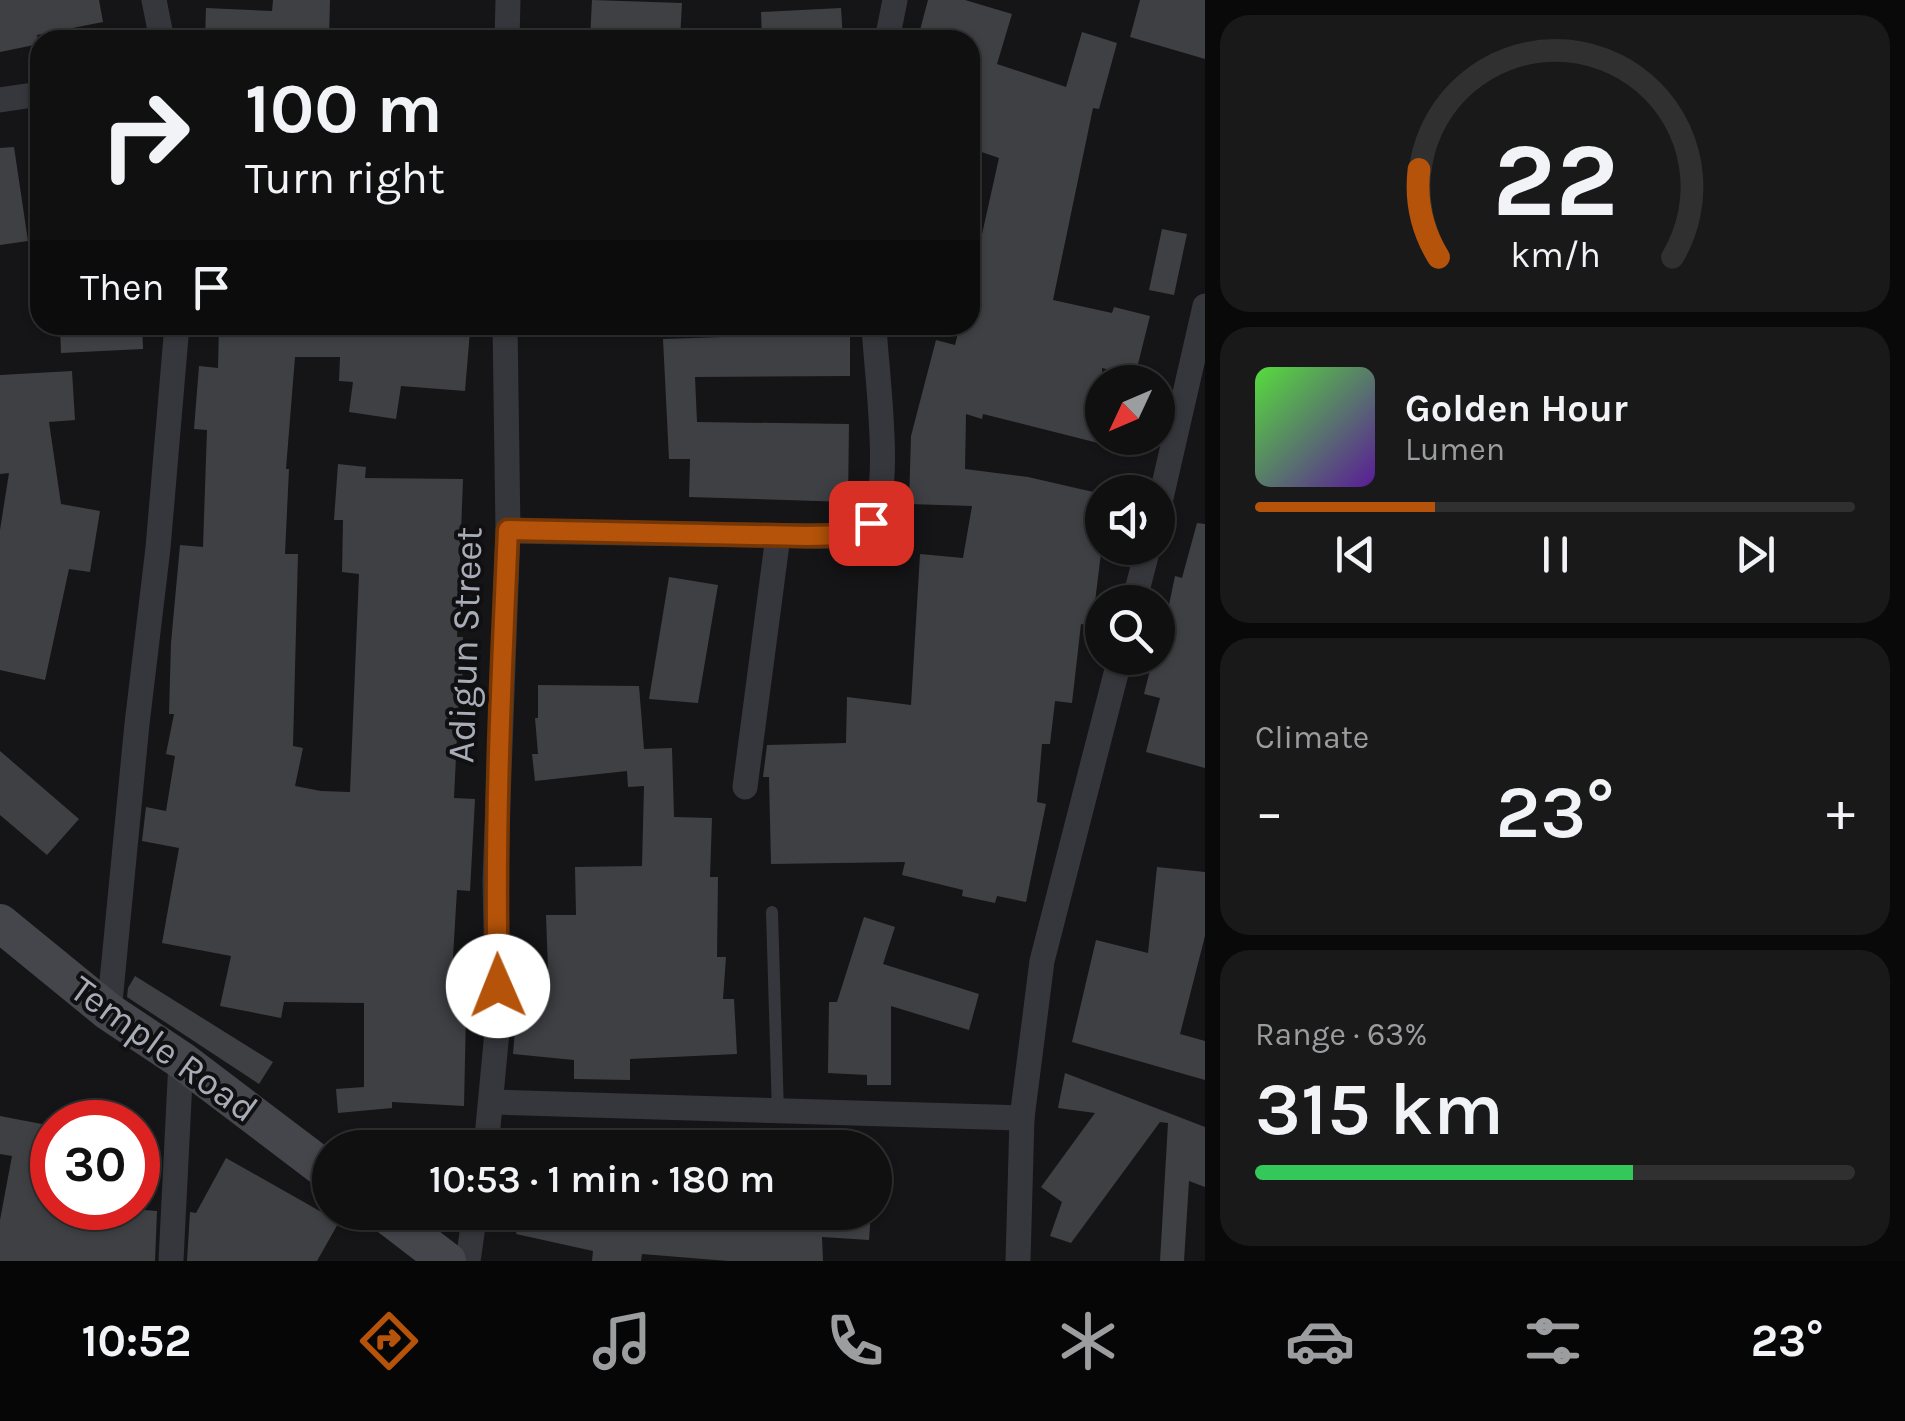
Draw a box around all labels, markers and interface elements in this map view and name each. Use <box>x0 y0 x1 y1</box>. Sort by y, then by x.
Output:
text: 100 m <box>245 68 443 150</box>
icon: right <box>80 70 210 200</box>
text: 22 <box>1492 120 1618 241</box>
text: Turn right <box>245 152 445 204</box>
text: km/h <box>1510 234 1600 276</box>
icon: arrive <box>184 260 239 315</box>
text: Then <box>80 265 164 310</box>
north arrow <box>1085 365 1175 455</box>
map controls <box>1085 365 1175 675</box>
text: Golden Hour <box>1405 386 1628 431</box>
text: Lumen <box>1405 431 1505 468</box>
button: sound <box>1085 475 1175 565</box>
pin <box>829 481 914 566</box>
icon: arrive <box>844 496 899 551</box>
street label: Adigun Street <box>438 526 492 764</box>
icon: previous <box>1328 527 1383 582</box>
icon: pause <box>1528 527 1583 582</box>
icon: next <box>1728 527 1783 582</box>
button: search <box>1085 585 1175 675</box>
text: Climate <box>1255 719 1369 756</box>
text: 23° <box>1496 768 1615 856</box>
text: − <box>1255 780 1284 844</box>
text: + <box>1826 780 1855 844</box>
position arrow <box>446 934 550 1038</box>
street label: Temple Road <box>62 966 266 1132</box>
text: Range · 63% <box>1255 1016 1427 1053</box>
text: 315 km <box>1255 1065 1504 1153</box>
speed limit sign: 30 <box>30 1100 160 1230</box>
text: 10:53 · 1 min · 180 m <box>429 1157 775 1202</box>
icon: directions <box>354 1306 424 1376</box>
icon: music <box>587 1306 657 1376</box>
icon: phone <box>820 1306 890 1376</box>
icon: climate <box>1053 1306 1123 1376</box>
icon: car <box>1285 1306 1355 1376</box>
icon: filters <box>1518 1306 1588 1376</box>
text: 10:52 <box>81 1315 191 1367</box>
text: 23° <box>1751 1315 1824 1367</box>

